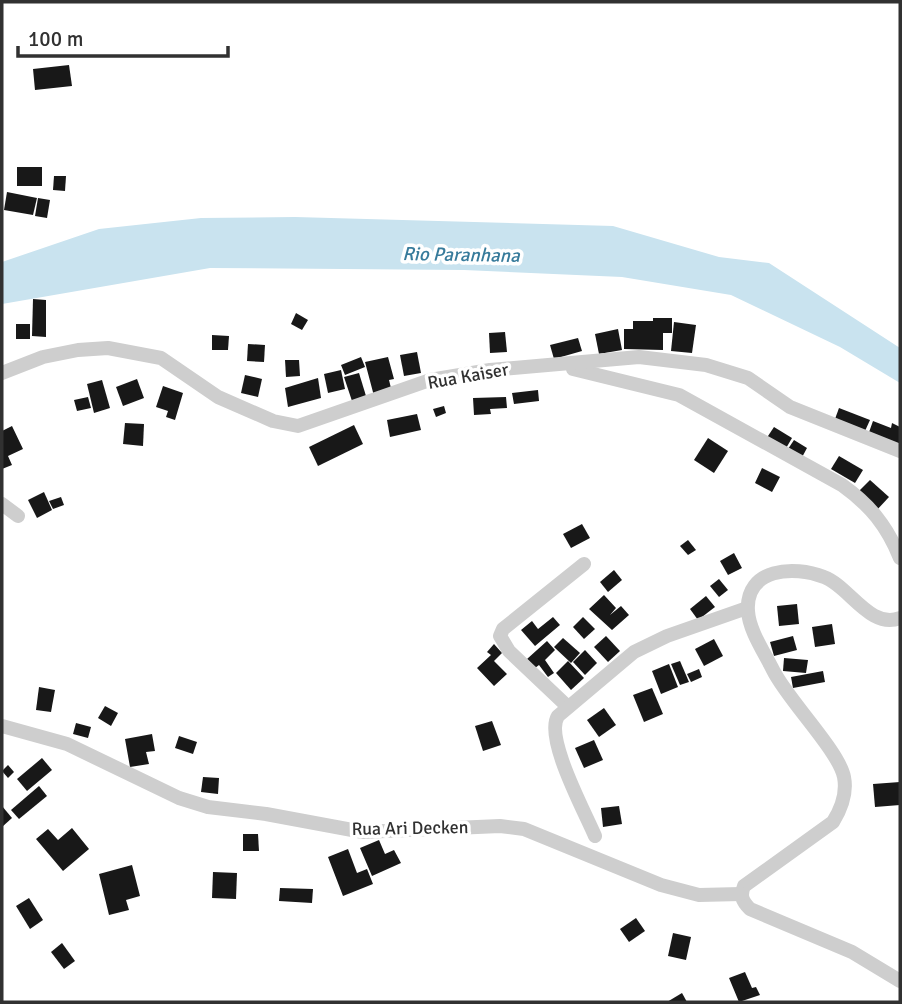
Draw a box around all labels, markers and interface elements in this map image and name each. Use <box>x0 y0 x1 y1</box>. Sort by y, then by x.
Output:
scale bar <box>18 14 228 58</box>
text: 100 m <box>28 26 83 52</box>
water label: Rio Paranhana <box>402 242 521 268</box>
street label: Rua Kaiser <box>426 358 510 394</box>
street label: Rua Ari Decken <box>351 816 469 840</box>

